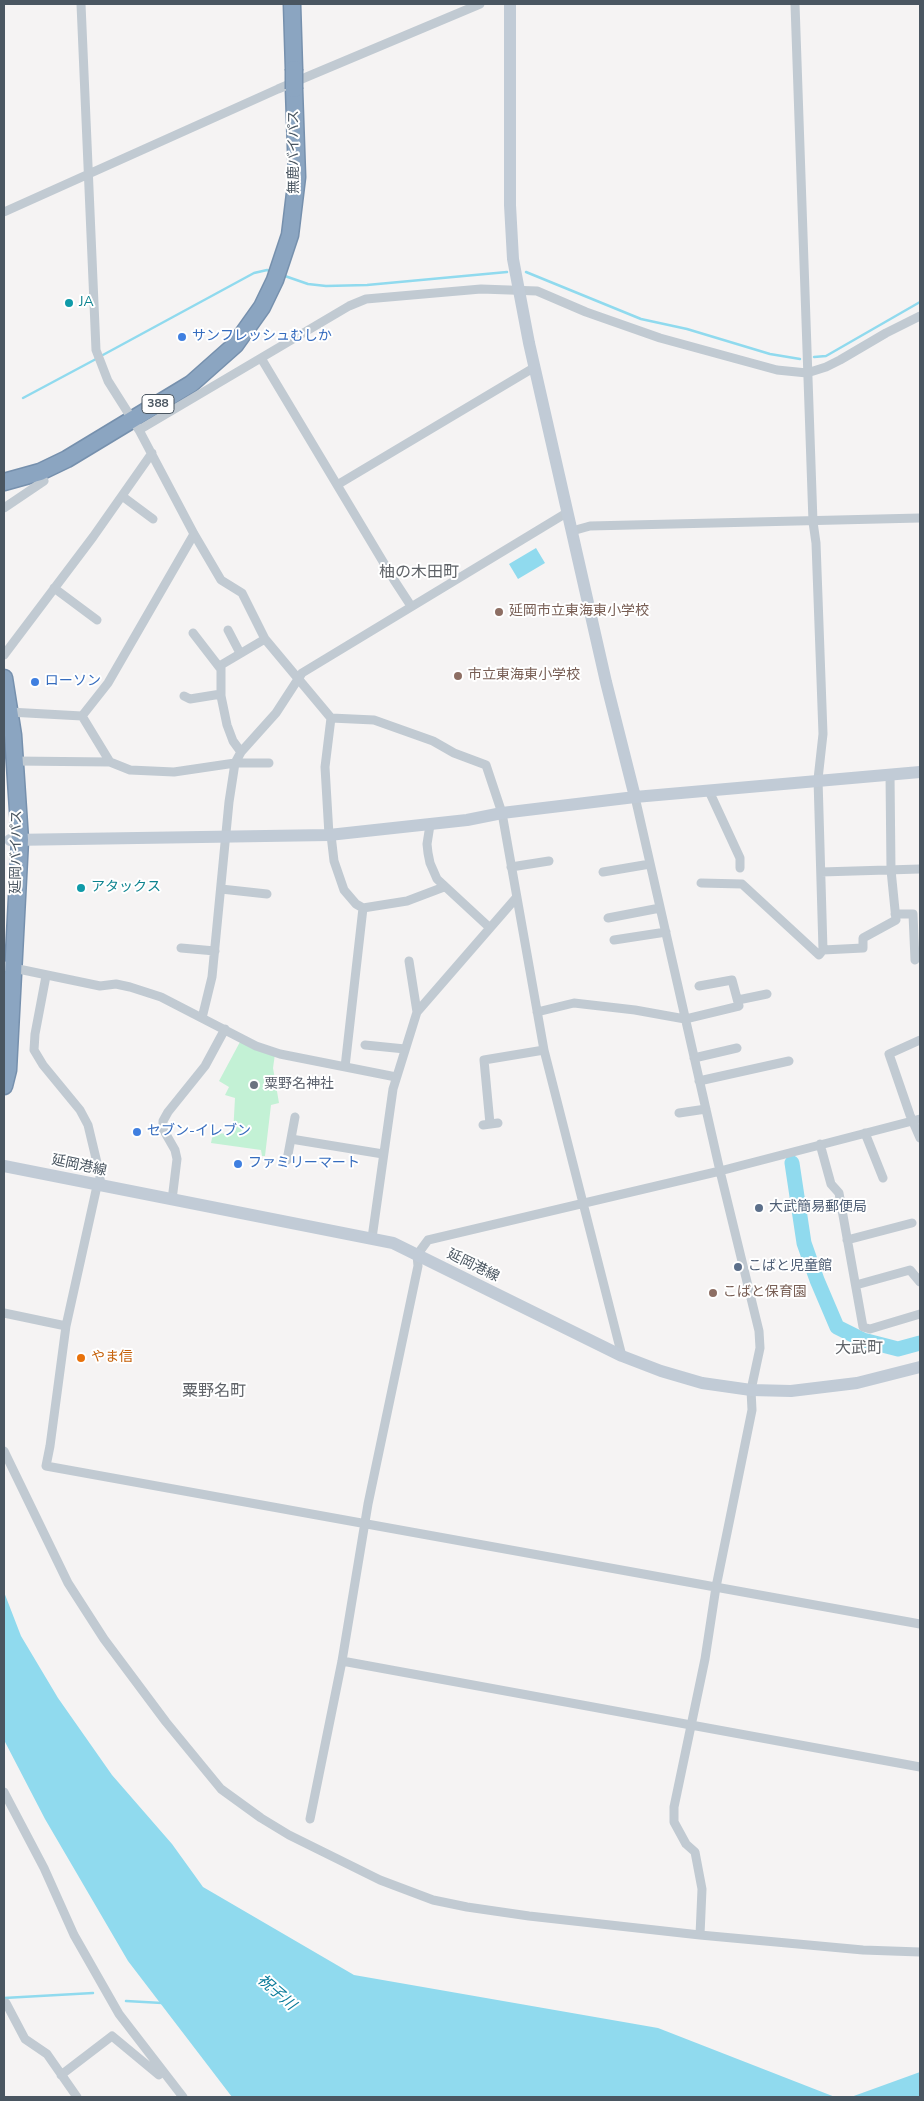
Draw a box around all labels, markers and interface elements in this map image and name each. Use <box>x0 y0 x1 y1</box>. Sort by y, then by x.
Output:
street label: 無鹿バイパス <box>287 110 303 194</box>
place label: JA <box>79 295 94 311</box>
marker: JA <box>63 297 75 309</box>
place label: サンフレッシュむしか <box>192 329 332 345</box>
marker: サンフレッシュむしか <box>176 331 188 343</box>
road number: 388 <box>142 394 174 414</box>
district label: 柚の木田町 <box>379 563 459 583</box>
place label: 延岡市立東海東小学校 <box>509 604 649 620</box>
marker: 延岡市立東海東小学校 <box>493 606 505 618</box>
place label: 市立東海東小学校 <box>468 668 580 684</box>
marker: 市立東海東小学校 <box>452 670 464 682</box>
place label: ローソン <box>45 674 101 690</box>
marker: ローソン <box>29 676 41 688</box>
street label: 延岡バイパス <box>8 810 26 894</box>
place label: アタックス <box>91 880 161 896</box>
marker: アタックス <box>75 882 87 894</box>
place label: 粟野名神社 <box>264 1077 334 1093</box>
marker: 粟野名神社 <box>248 1079 260 1091</box>
place label: セブン-イレブン <box>147 1124 251 1140</box>
marker: セブン-イレブン <box>131 1126 143 1138</box>
street label: 延岡港線 <box>50 1152 108 1180</box>
place label: ファミリーマート <box>248 1156 360 1172</box>
marker: ファミリーマート <box>232 1158 244 1170</box>
place label: 大武簡易郵便局 <box>769 1200 867 1216</box>
marker: 大武簡易郵便局 <box>753 1202 765 1214</box>
street label: 延岡港線 <box>444 1246 502 1286</box>
place label: こばと児童館 <box>748 1259 832 1275</box>
marker: こばと児童館 <box>732 1261 744 1273</box>
place label: こばと保育園 <box>723 1285 807 1301</box>
marker: こばと保育園 <box>707 1287 719 1299</box>
district label: 大武町 <box>835 1339 883 1359</box>
place label: やま信 <box>91 1350 133 1366</box>
marker: やま信 <box>75 1352 87 1364</box>
district label: 粟野名町 <box>182 1382 246 1402</box>
water label: 祝子川 <box>253 1971 299 2015</box>

